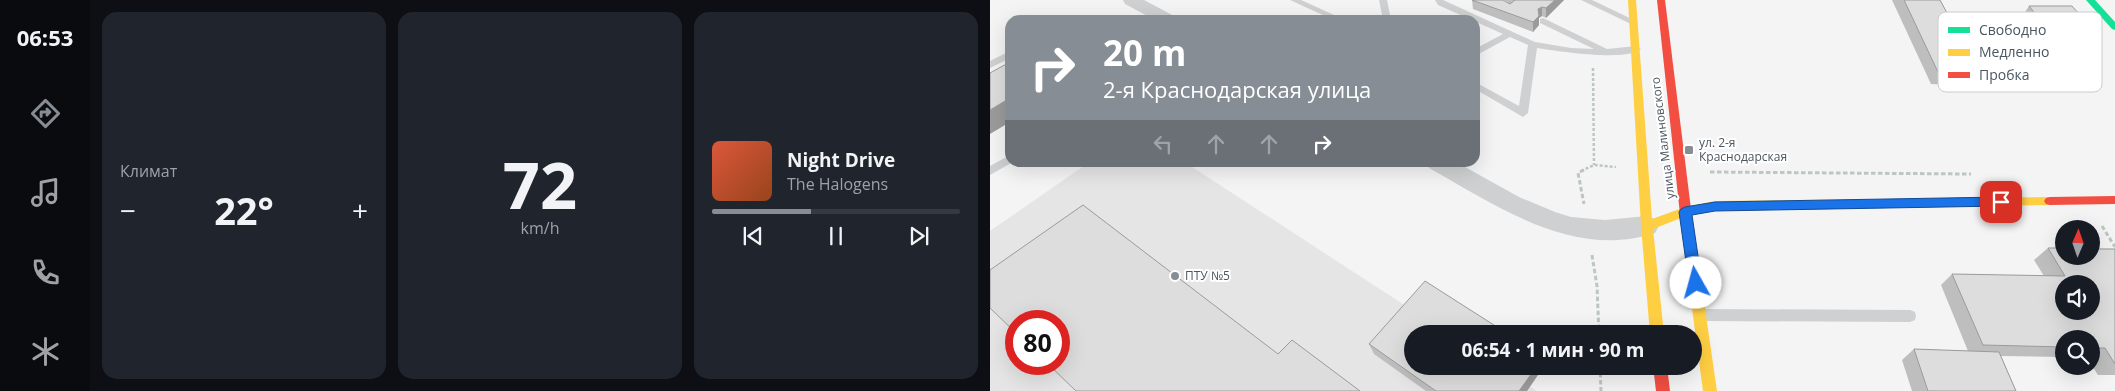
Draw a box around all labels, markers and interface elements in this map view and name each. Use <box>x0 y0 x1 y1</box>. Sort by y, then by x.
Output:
legend <box>1938 12 2102 92</box>
text: Свободно <box>1979 20 2046 39</box>
text: 06:53 <box>17 22 73 52</box>
text: 20 m <box>1103 29 1186 76</box>
icon: right <box>1020 35 1085 100</box>
text: Медленно <box>1979 42 2050 61</box>
text: Пробка <box>1979 65 2030 84</box>
text: 2-я Краснодарская улица <box>1103 74 1371 104</box>
street label: улица Малиновского <box>1647 76 1678 200</box>
icon: directions <box>28 96 63 131</box>
icon: left <box>1149 130 1177 158</box>
icon: ahead <box>1202 130 1230 158</box>
icon: ahead <box>1255 130 1283 158</box>
icon: right <box>1308 130 1336 158</box>
place label: ул. 2-я Краснодарская <box>1699 134 1787 165</box>
text: 72 <box>503 140 577 228</box>
marker: ул. 2-я Краснодарская <box>1683 144 1695 156</box>
text: Night Drive <box>787 147 895 173</box>
text: Климат <box>120 160 177 182</box>
text: The Halogens <box>787 173 888 195</box>
icon: music <box>28 175 63 210</box>
pin <box>1980 181 2022 223</box>
text: 22° <box>214 184 274 236</box>
icon: arrive <box>1987 188 2015 216</box>
text: − <box>120 191 136 229</box>
text: + <box>352 191 368 229</box>
text: km/h <box>521 217 559 239</box>
north arrow <box>2055 220 2100 265</box>
map controls <box>2055 220 2100 375</box>
icon: previous <box>739 222 767 250</box>
icon: pause <box>822 222 850 250</box>
icon: next <box>905 222 933 250</box>
icon: phone <box>28 255 63 290</box>
position arrow <box>1669 256 1721 308</box>
place label: ПТУ №5 <box>1185 267 1230 284</box>
marker: ПТУ №5 <box>1169 270 1181 282</box>
button: sound <box>2055 275 2100 320</box>
speed limit sign: 80 <box>1005 310 1070 375</box>
button: search <box>2055 330 2100 375</box>
icon: climate <box>28 334 63 369</box>
text: 06:54 · 1 мин · 90 m <box>1462 337 1644 363</box>

